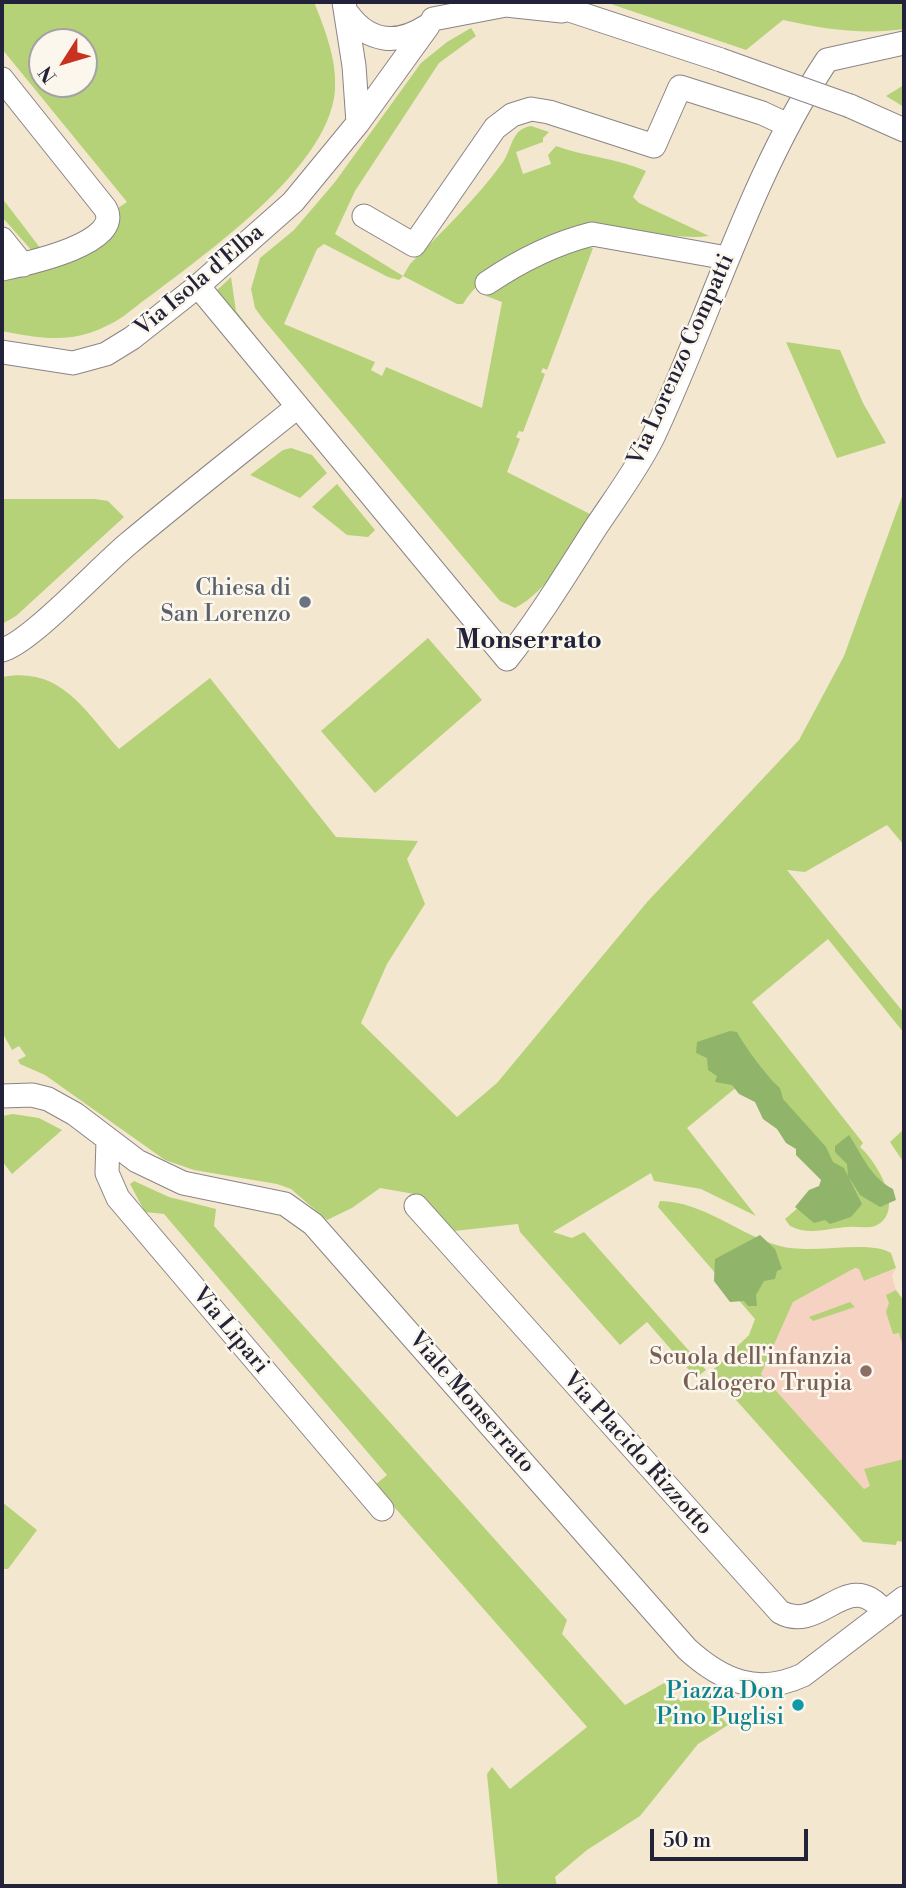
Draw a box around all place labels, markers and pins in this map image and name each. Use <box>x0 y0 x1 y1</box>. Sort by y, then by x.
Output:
place label: Chiesa di San Lorenzo <box>161 575 291 629</box>
marker: Chiesa di San Lorenzo <box>297 594 313 610</box>
place label: Scuola dell'infanzia Calogero Trupia <box>649 1344 852 1398</box>
marker: Scuola dell'infanzia Calogero Trupia <box>858 1363 874 1379</box>
place label: Piazza Don Pino Puglisi <box>656 1678 784 1732</box>
marker: Piazza Don Pino Puglisi <box>790 1697 806 1713</box>

